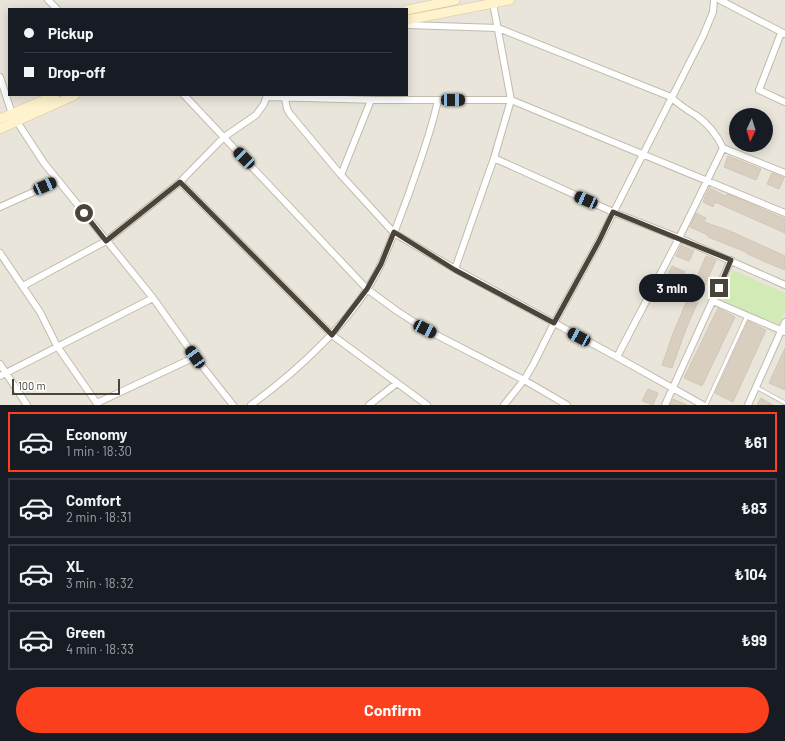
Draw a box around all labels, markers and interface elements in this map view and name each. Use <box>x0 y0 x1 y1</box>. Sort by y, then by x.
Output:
text: Pickup <box>48 24 94 42</box>
text: Drop-off <box>48 63 106 81</box>
car <box>441 94 465 106</box>
north arrow <box>729 108 773 152</box>
map controls <box>729 108 773 152</box>
car <box>231 145 257 171</box>
car <box>32 176 58 196</box>
car <box>573 190 599 210</box>
route start <box>75 204 93 222</box>
callout: 3 min <box>639 274 705 302</box>
route end <box>710 279 728 297</box>
text: 3 min <box>657 280 687 296</box>
car <box>412 318 438 340</box>
car <box>566 326 592 348</box>
car <box>183 344 207 370</box>
scale bar <box>12 377 120 396</box>
text: 100 m <box>18 379 46 392</box>
icon: car <box>18 424 54 460</box>
text: Economy <box>66 425 127 443</box>
text: ₺61 <box>744 433 767 451</box>
text: 1 min · 18:30 <box>66 443 132 459</box>
icon: car <box>18 490 54 526</box>
text: Comfort <box>66 491 121 509</box>
text: ₺83 <box>741 499 767 517</box>
text: 2 min · 18:31 <box>66 509 131 525</box>
icon: car <box>18 556 54 592</box>
text: XL <box>66 557 84 575</box>
text: ₺104 <box>734 565 767 583</box>
text: 3 min · 18:32 <box>66 575 134 591</box>
icon: car <box>18 622 54 658</box>
text: Green <box>66 623 105 641</box>
text: ₺99 <box>741 631 767 649</box>
text: 4 min · 18:33 <box>66 641 134 657</box>
button: Confirm <box>16 687 769 733</box>

